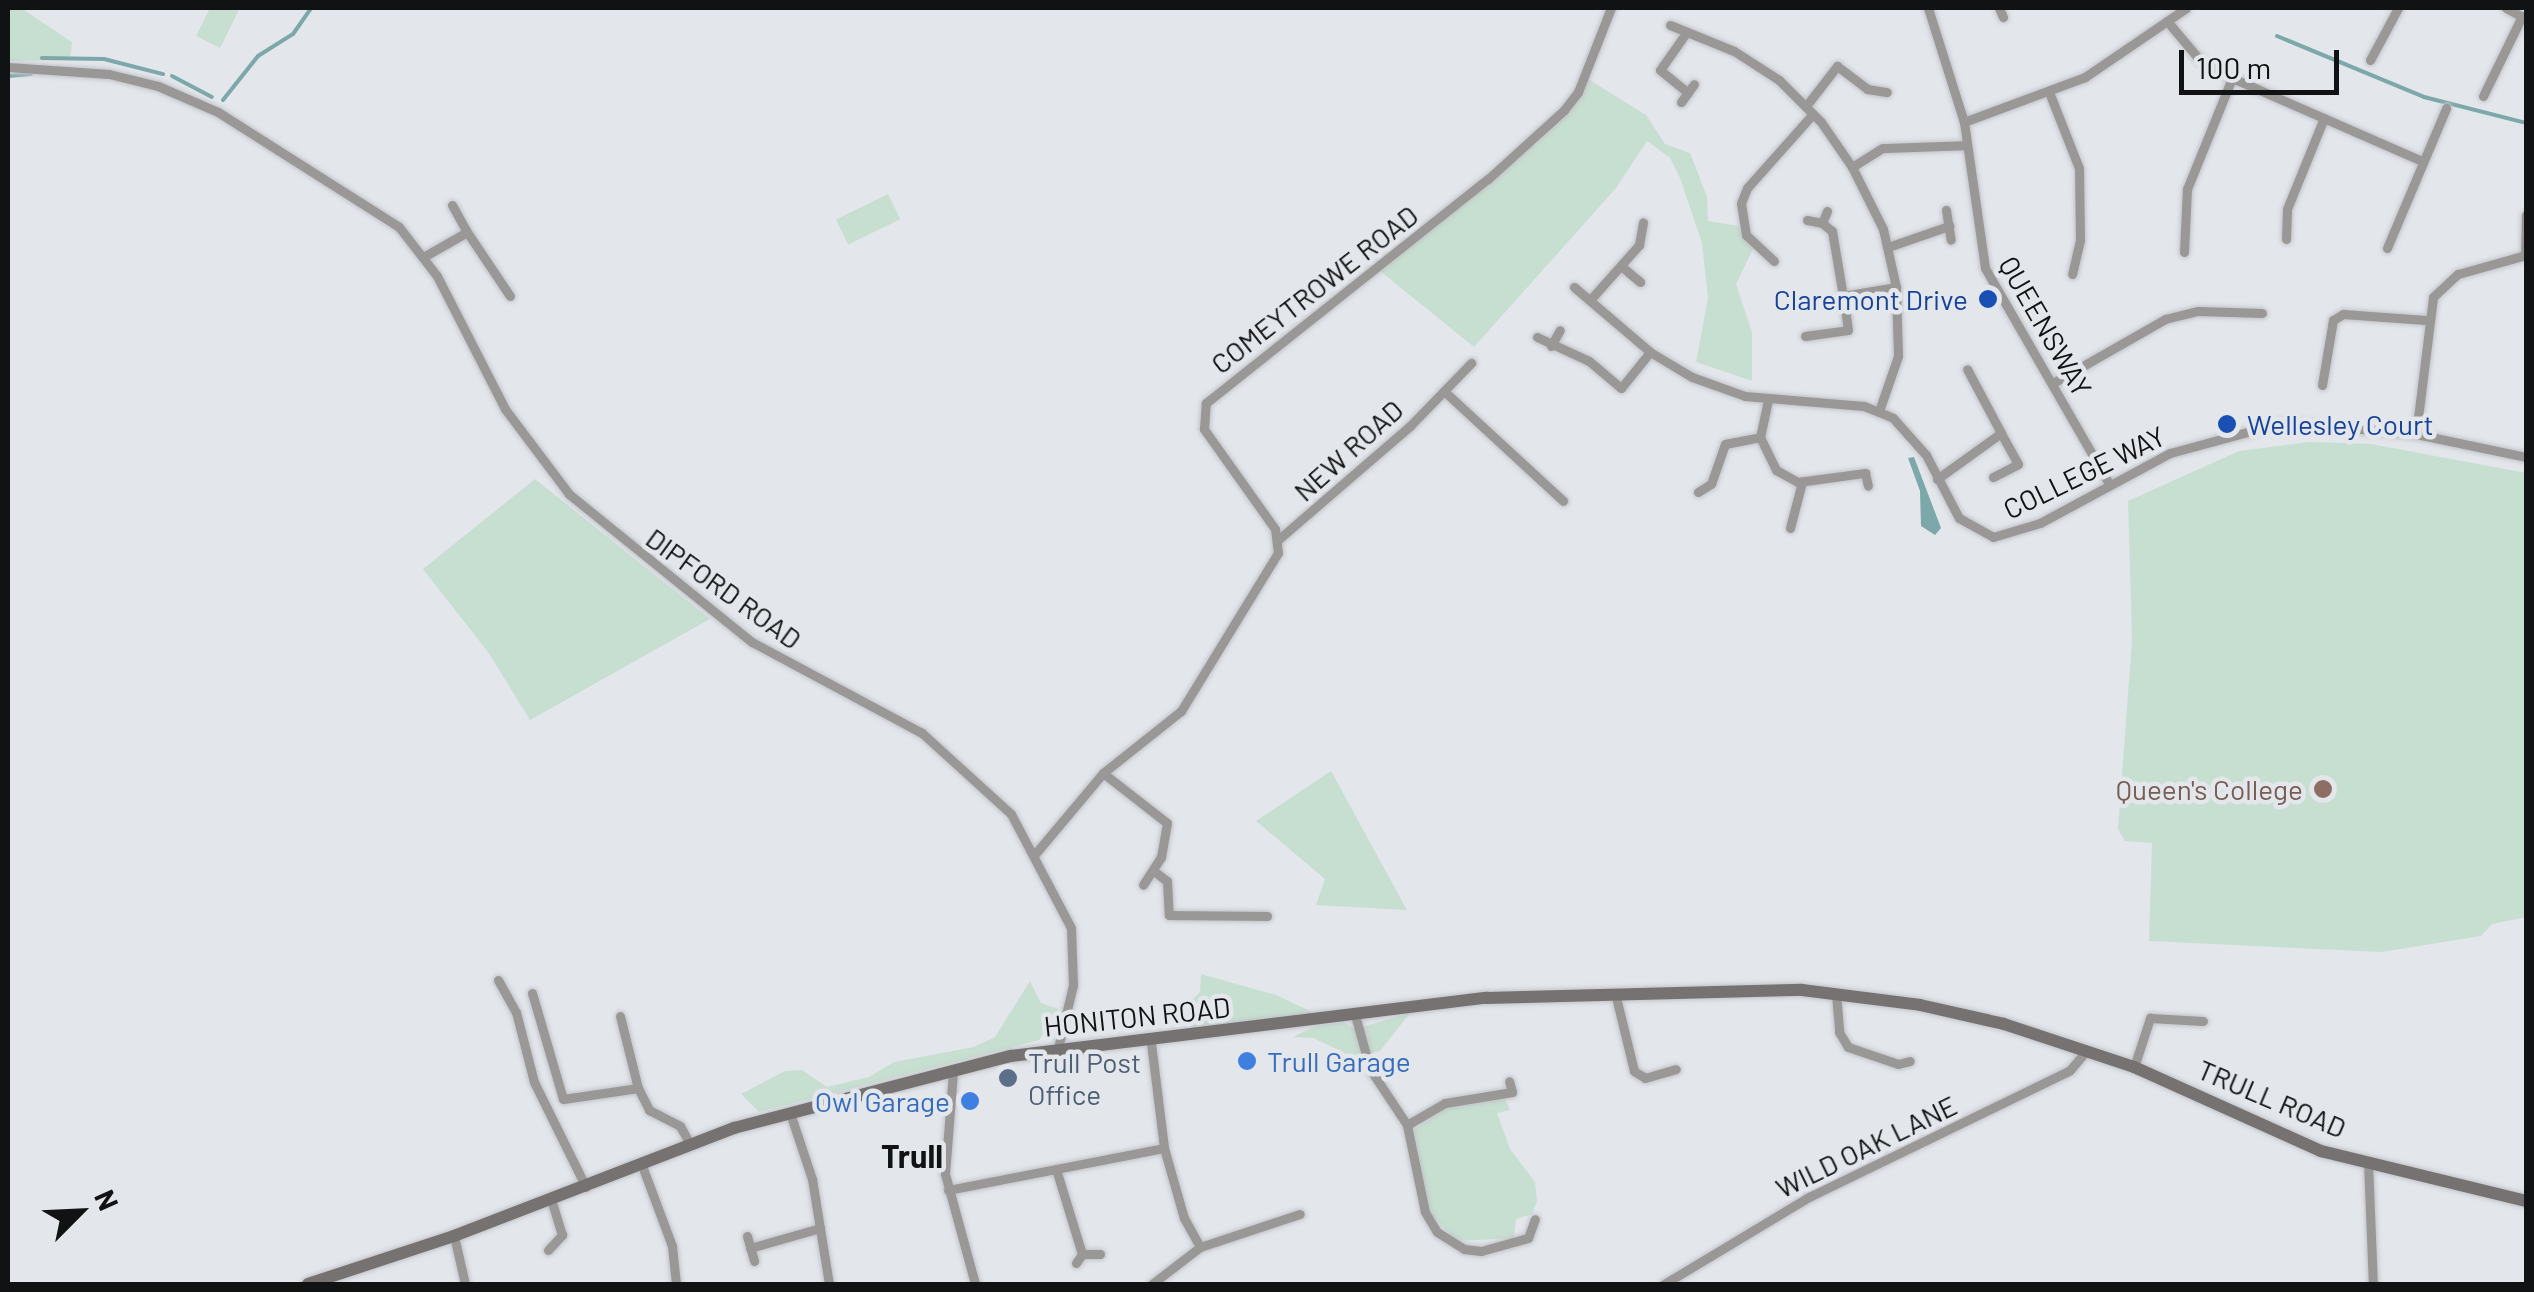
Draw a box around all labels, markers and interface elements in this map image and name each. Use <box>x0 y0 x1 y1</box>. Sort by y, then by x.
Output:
scale bar <box>2184 30 2344 92</box>
text: 100 m <box>2196 49 2271 85</box>
street label: COMEYTROWE ROAD <box>1204 198 1424 380</box>
street label: QUEENSWAY <box>1992 250 2100 402</box>
place label: Claremont Drive <box>1774 282 1968 316</box>
marker: Claremont Drive <box>1977 288 1999 310</box>
street label: NEW ROAD <box>1287 392 1409 508</box>
place label: Wellesley Court <box>2247 407 2434 441</box>
marker: Wellesley Court <box>2216 413 2238 435</box>
street label: COLLEGE WAY <box>1998 418 2170 526</box>
street label: DIPFORD ROAD <box>640 521 808 655</box>
place label: Queen's College <box>2116 772 2303 806</box>
marker: Queen's College <box>2312 778 2334 800</box>
street label: HONITON ROAD <box>1042 990 1232 1042</box>
place label: Trull Garage <box>1267 1044 1411 1078</box>
place label: Trull Post Office <box>1028 1045 1141 1111</box>
marker: Trull Garage <box>1236 1050 1258 1072</box>
street label: TRULL ROAD <box>2193 1052 2351 1144</box>
marker: Trull Post Office <box>997 1067 1019 1089</box>
place label: Owl Garage <box>815 1084 950 1118</box>
street label: WILD OAK LANE <box>1770 1088 1962 1204</box>
marker: Owl Garage <box>959 1090 981 1112</box>
district label: Trull <box>881 1136 943 1174</box>
north arrow <box>30 1162 130 1262</box>
text: N <box>88 1184 127 1215</box>

